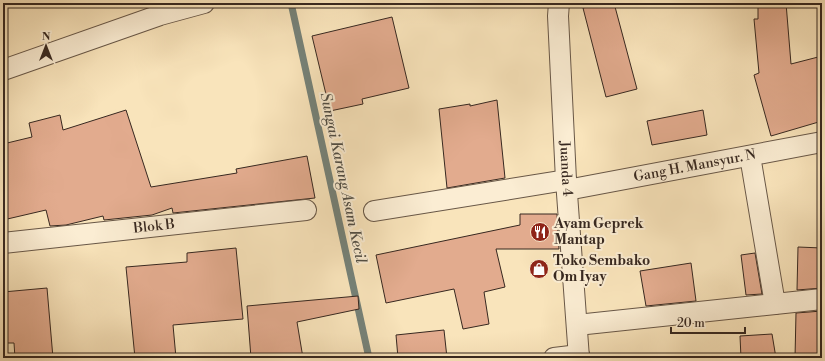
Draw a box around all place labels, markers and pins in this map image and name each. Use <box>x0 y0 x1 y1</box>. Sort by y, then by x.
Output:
place label: Ayam Geprek Mantap <box>553 215 644 249</box>
restaurant icon: Ayam Geprek Mantap <box>529 221 551 243</box>
place label: Toko Sembako Om Iyay <box>553 252 650 286</box>
shop icon: Toko Sembako Om Iyay <box>528 258 550 280</box>

